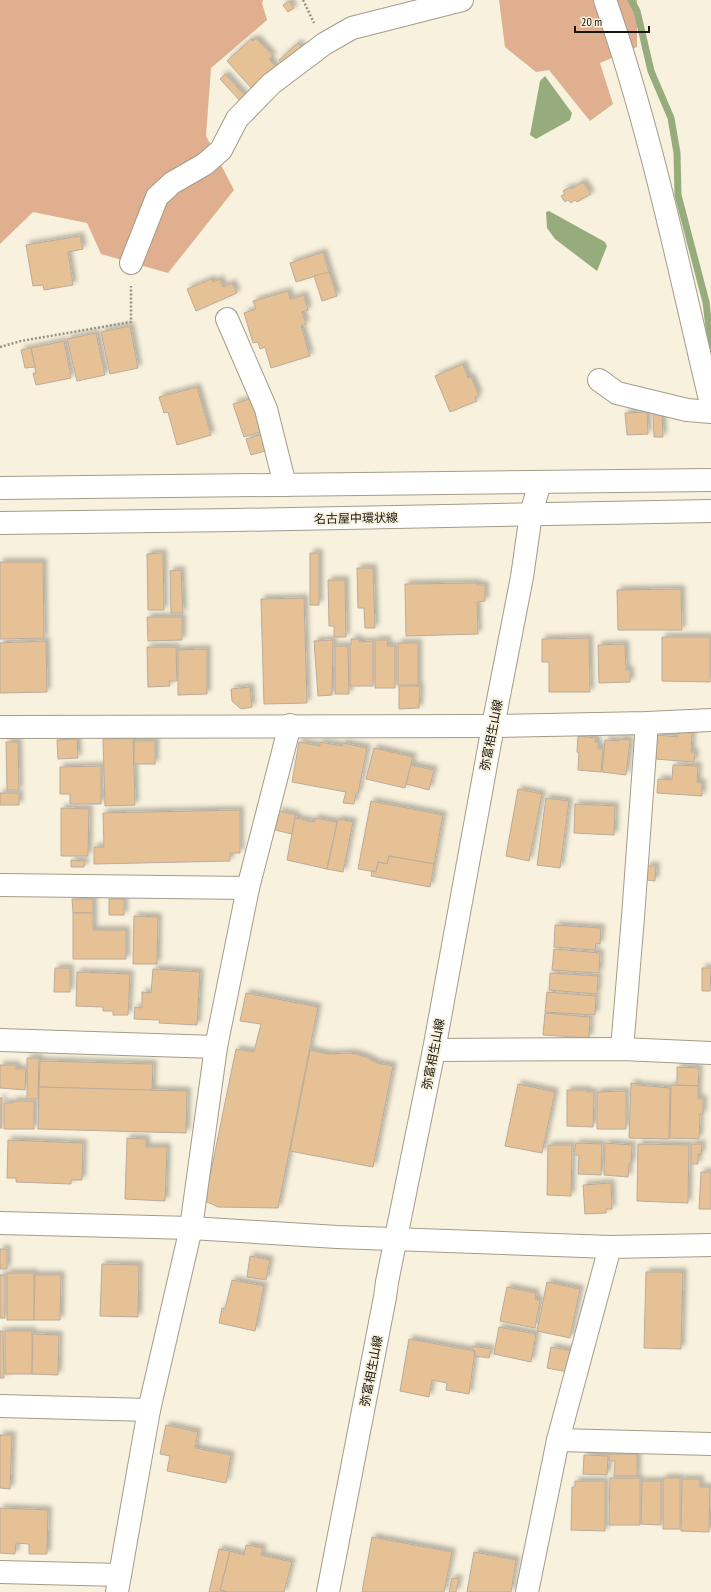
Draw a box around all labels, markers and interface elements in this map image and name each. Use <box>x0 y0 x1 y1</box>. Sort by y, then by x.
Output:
scale bar <box>575 8 649 34</box>
text: 20 m <box>581 14 602 29</box>
street label: 名古屋中環状線 <box>314 510 398 526</box>
street label: 弥富相生山線 <box>477 698 505 772</box>
street label: 弥富相生山線 <box>419 1017 447 1091</box>
street label: 弥富相生山線 <box>357 1334 385 1408</box>

